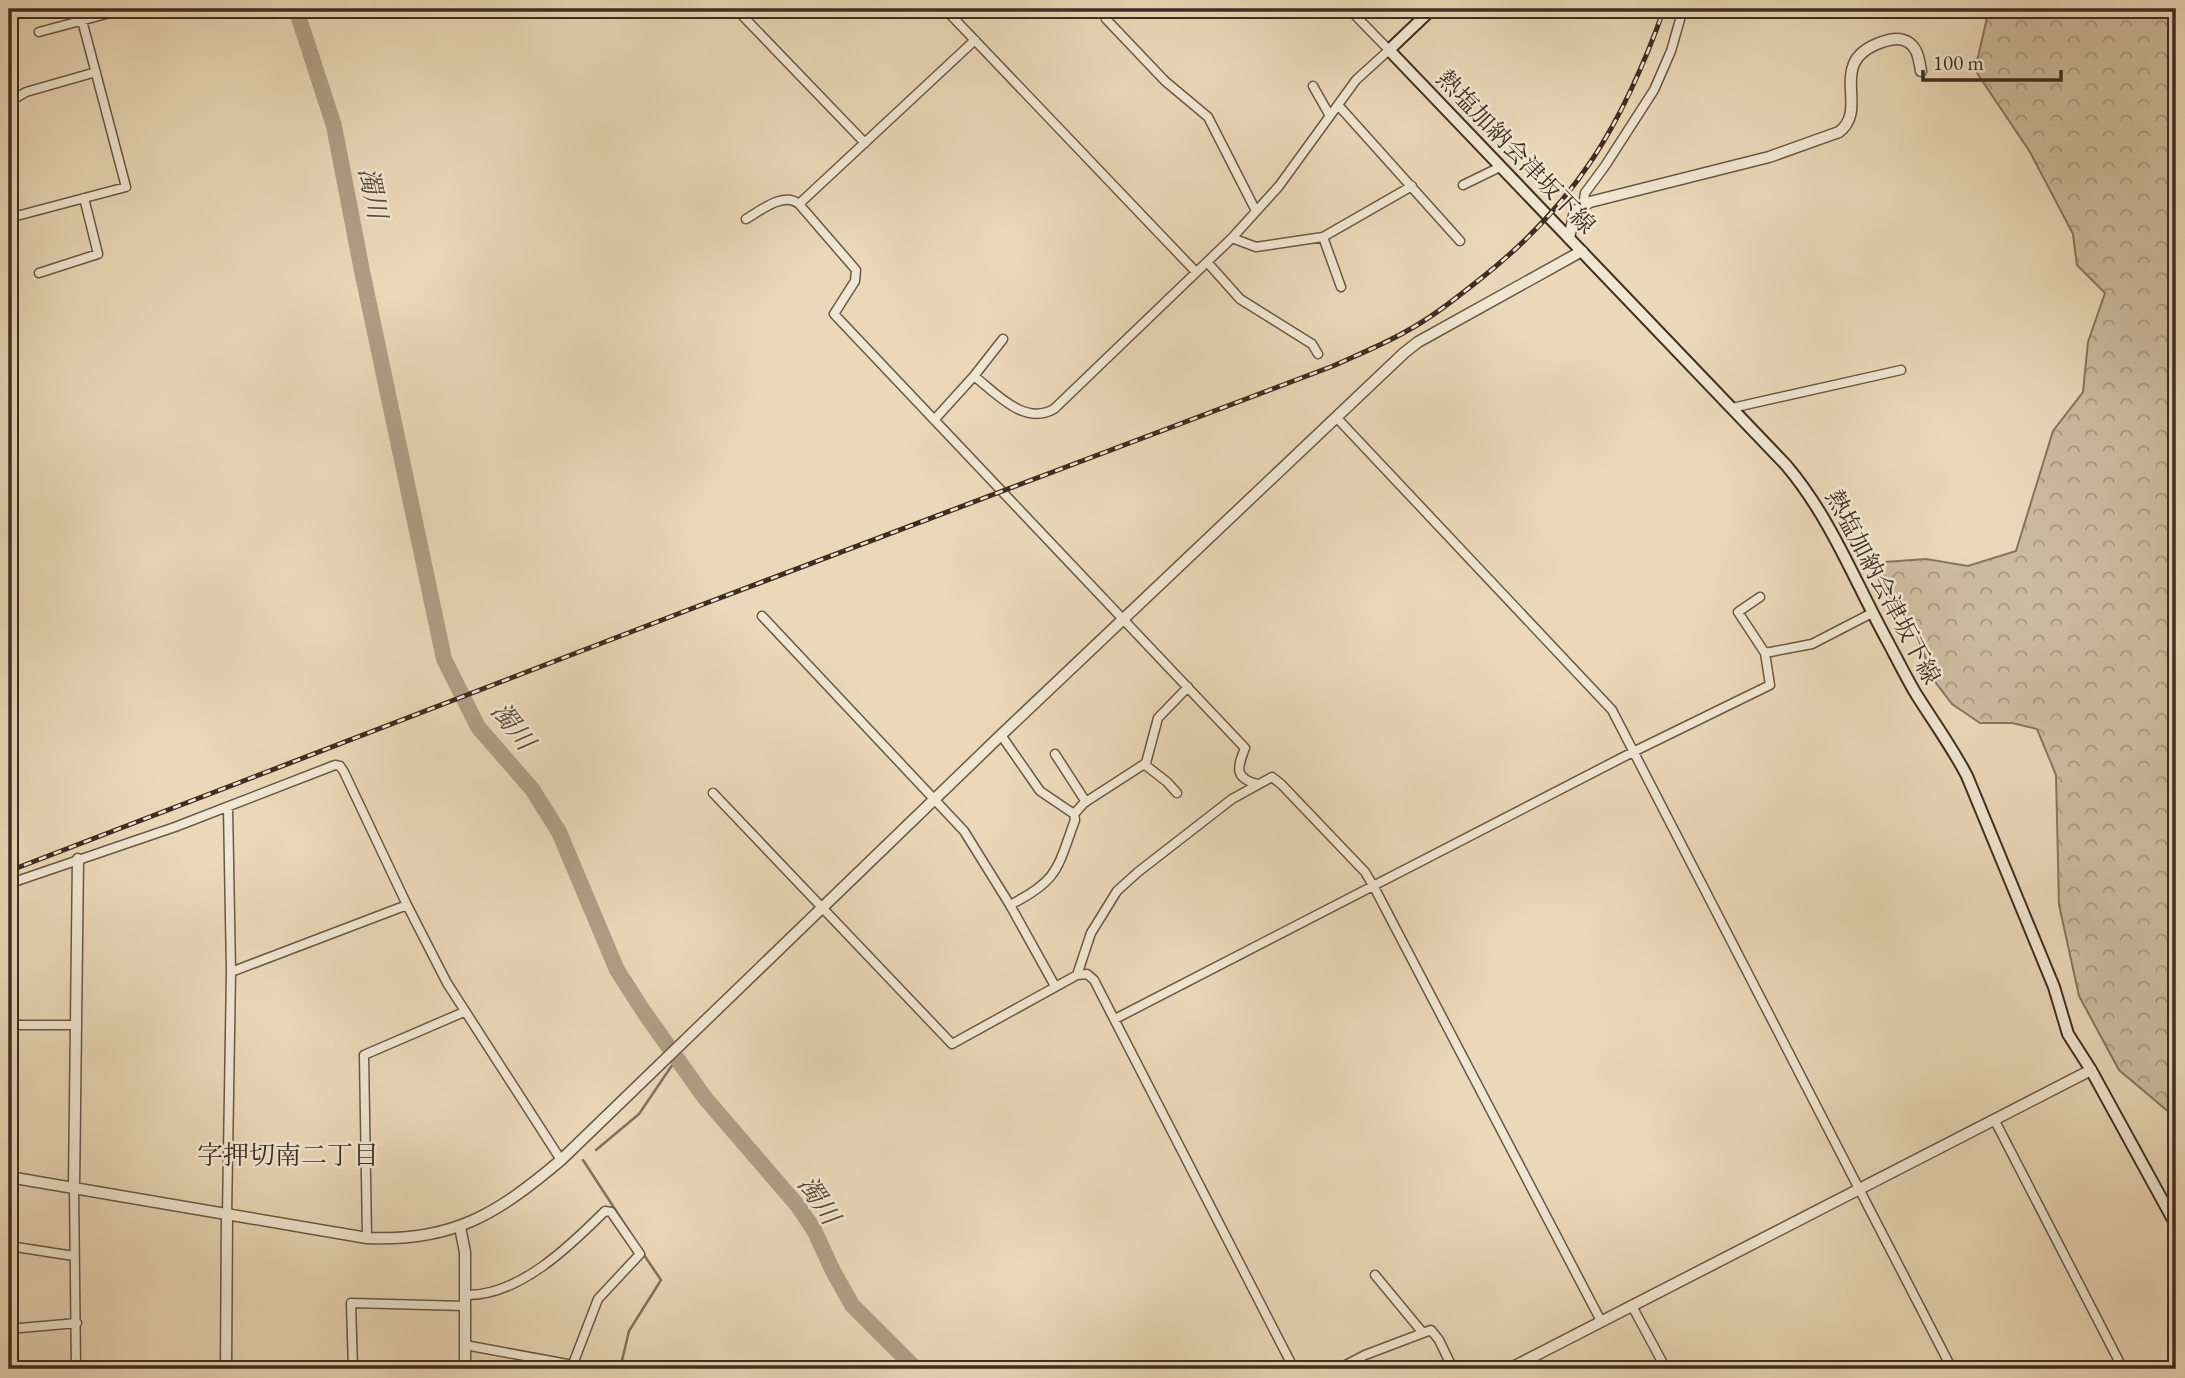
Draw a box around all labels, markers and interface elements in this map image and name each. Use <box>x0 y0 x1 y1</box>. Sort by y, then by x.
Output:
scale bar <box>1923 38 2061 82</box>
text: 100 m <box>1933 49 1984 76</box>
street label: 熱塩加納会津坂下線 <box>1430 63 1603 240</box>
water label: 濁川 <box>351 164 396 225</box>
street label: 熱塩加納会津坂下線 <box>1819 484 1948 689</box>
water label: 濁川 <box>484 695 544 759</box>
district label: 字押切南二丁目 <box>197 1138 379 1172</box>
water label: 濁川 <box>790 1169 849 1234</box>

